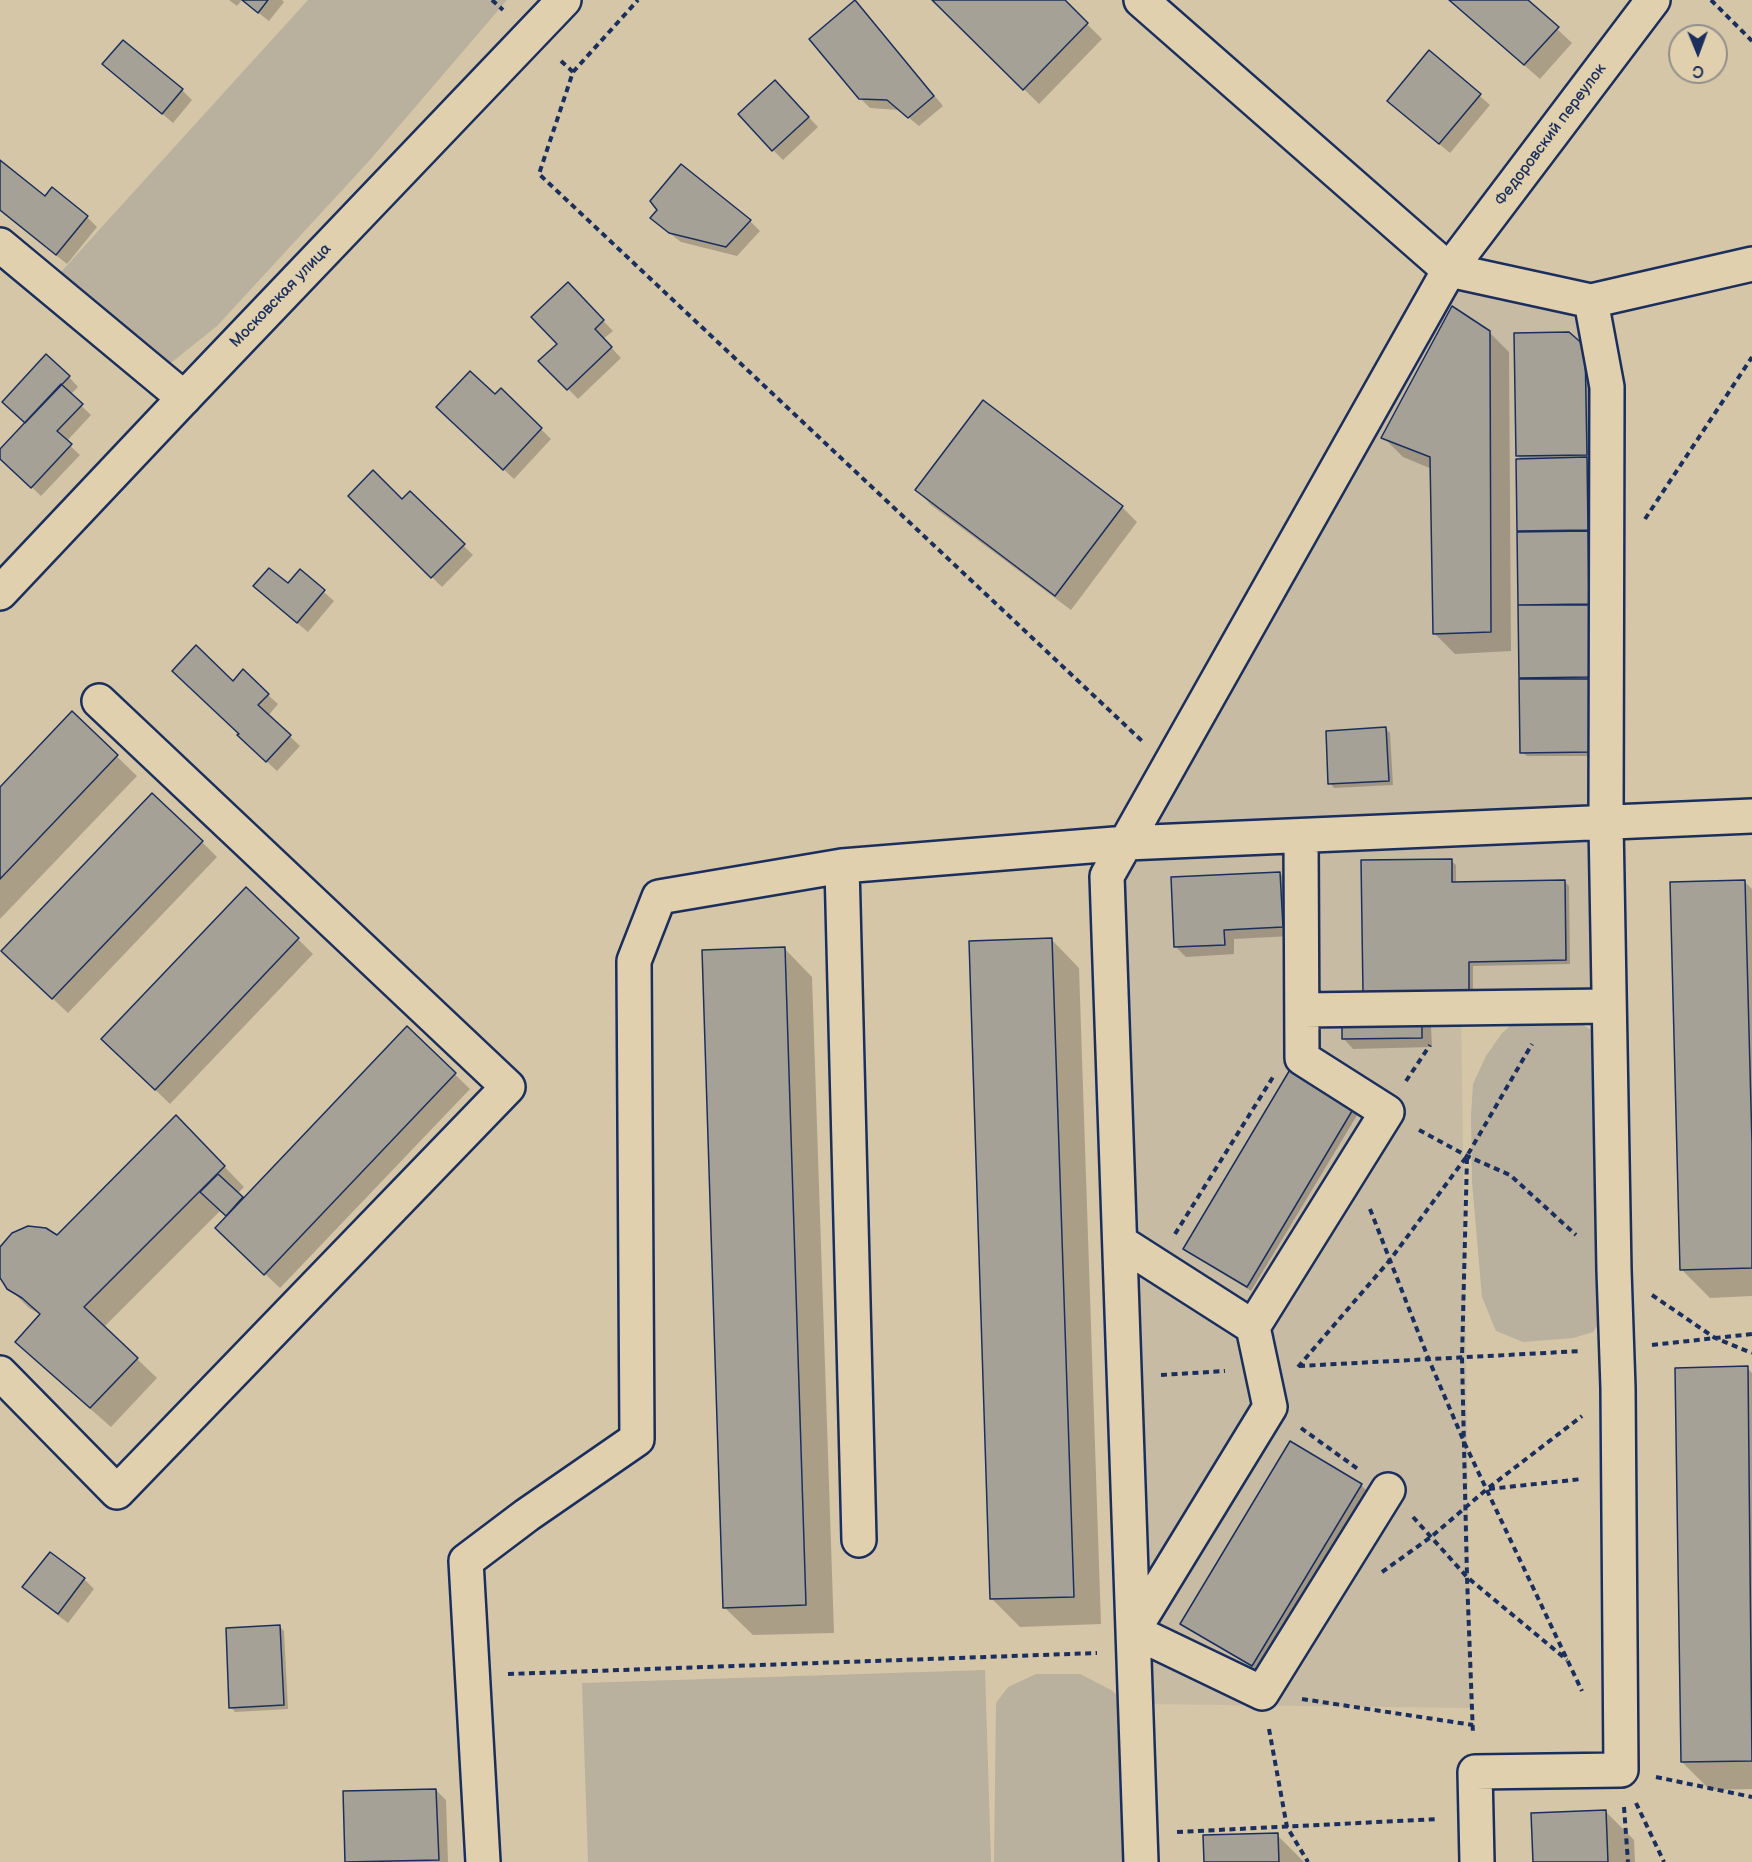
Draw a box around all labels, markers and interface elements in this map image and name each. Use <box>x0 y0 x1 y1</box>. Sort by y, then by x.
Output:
north arrow <box>1668 24 1728 84</box>
street label: Федоровский переулок <box>1491 60 1611 210</box>
text: С <box>1693 61 1704 80</box>
street label: Московская улица <box>226 240 336 352</box>

